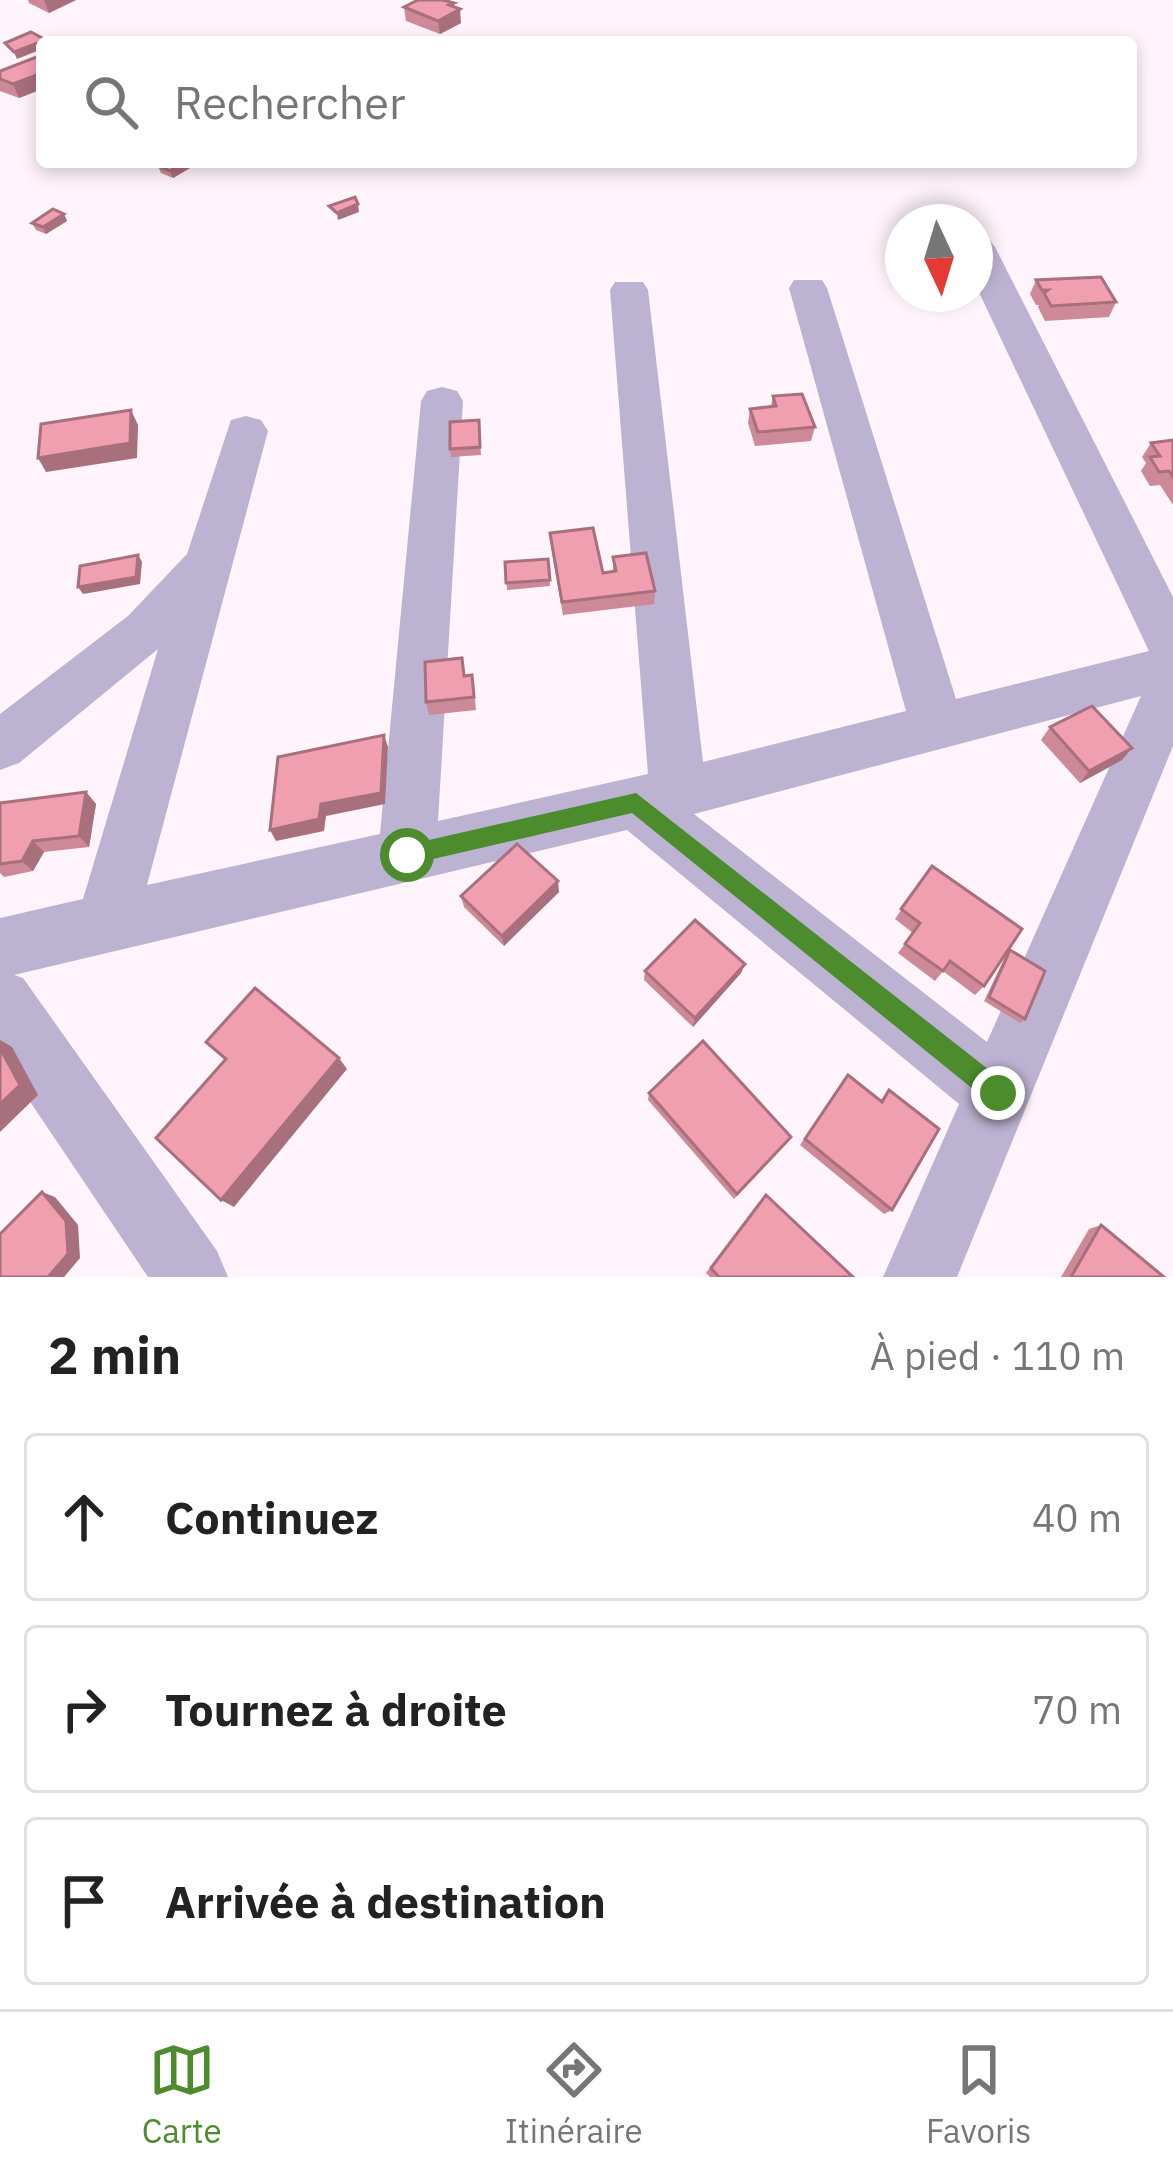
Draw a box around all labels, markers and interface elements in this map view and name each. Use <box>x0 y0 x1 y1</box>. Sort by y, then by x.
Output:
search box <box>36 36 1137 168</box>
icon: search <box>78 69 144 135</box>
text: Rechercher <box>174 73 405 131</box>
north arrow <box>885 204 993 312</box>
route start <box>380 828 434 882</box>
route end <box>971 1066 1025 1120</box>
text: 2 min <box>48 1322 181 1388</box>
text: À pied · 110 m <box>870 1330 1125 1381</box>
icon: ahead <box>51 1484 117 1550</box>
text: Continuez <box>165 1488 379 1546</box>
text: 40 m <box>1032 1492 1122 1543</box>
icon: right <box>51 1676 117 1742</box>
text: Tournez à droite <box>165 1680 507 1738</box>
text: 70 m <box>1032 1684 1122 1735</box>
icon: arrive <box>51 1868 117 1934</box>
text: Arrivée à destination <box>165 1872 606 1930</box>
tab: Carte <box>142 2037 222 2152</box>
tab: Itinéraire <box>505 2037 643 2152</box>
tab: Favoris <box>926 2037 1031 2152</box>

